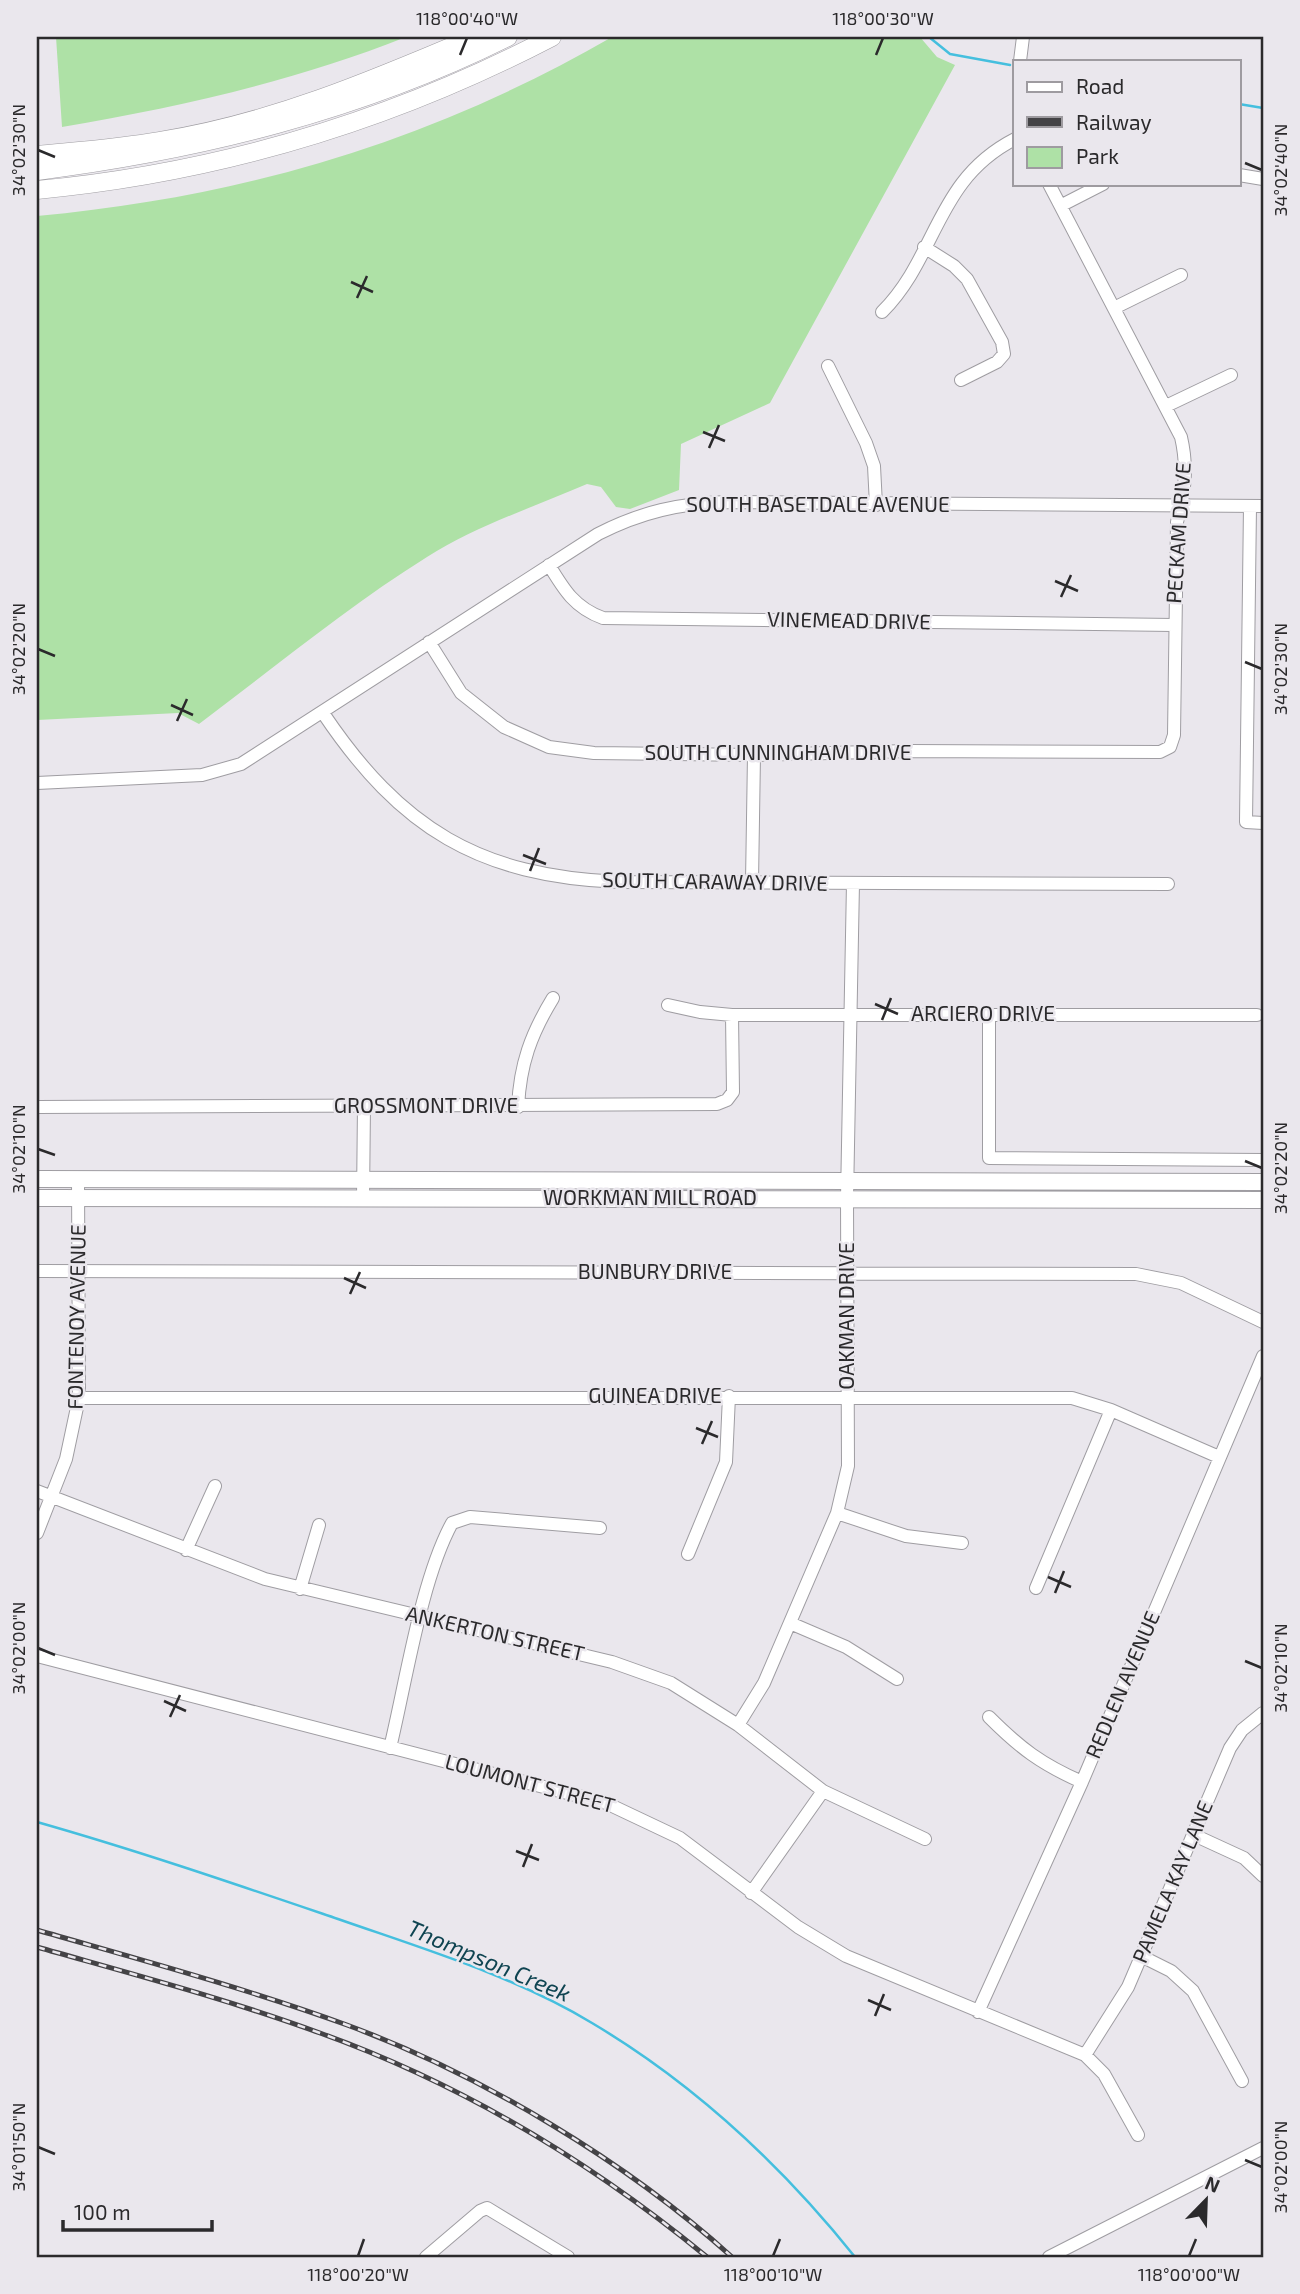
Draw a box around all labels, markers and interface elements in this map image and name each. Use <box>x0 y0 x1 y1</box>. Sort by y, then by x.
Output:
text: 118°00'40"W <box>416 7 518 29</box>
text: 118°00'30"W <box>832 7 934 29</box>
legend <box>1013 60 1240 186</box>
text: Road <box>1076 73 1124 98</box>
text: 34°02'30"N <box>7 104 29 196</box>
text: Railway <box>1076 109 1152 134</box>
text: 34°02'40"N <box>1269 124 1291 216</box>
text: Park <box>1076 143 1119 168</box>
street label: PECKAM DRIVE <box>1160 461 1195 604</box>
street label: SOUTH BASETDALE AVENUE <box>686 491 950 516</box>
text: 34°02'20"N <box>7 603 29 695</box>
street label: VINEMEAD DRIVE <box>767 606 931 633</box>
text: 34°02'30"N <box>1269 623 1291 715</box>
street label: SOUTH CUNNINGHAM DRIVE <box>645 739 911 764</box>
street label: SOUTH CARAWAY DRIVE <box>602 866 828 895</box>
street label: ARCIERO DRIVE <box>911 1000 1055 1025</box>
street label: GROSSMONT DRIVE <box>334 1092 518 1117</box>
text: 34°02'10"N <box>7 1104 29 1194</box>
text: 34°02'20"N <box>1269 1122 1291 1214</box>
street label: WORKMAN MILL ROAD <box>543 1184 757 1209</box>
street label: FONTENOY AVENUE <box>61 1224 90 1410</box>
street label: OAKMAN DRIVE <box>833 1242 858 1390</box>
street label: BUNBURY DRIVE <box>578 1258 732 1283</box>
street label: GUINEA DRIVE <box>588 1382 722 1407</box>
street label: ANKERTON STREET <box>403 1600 587 1665</box>
text: 34°02'00"N <box>7 1601 29 1695</box>
street label: REDLEN AVENUE <box>1079 1607 1164 1762</box>
text: 34°02'10"N <box>1269 1623 1291 1713</box>
street label: LOUMONT STREET <box>443 1748 618 1817</box>
street label: PAMELA KAY LANE <box>1126 1797 1217 1966</box>
water label: Thompson Creek <box>404 1913 575 2007</box>
text: 34°01'50"N <box>7 2103 29 2191</box>
text: 34°02'00"N <box>1269 2120 1291 2214</box>
north arrow <box>1170 2164 1240 2234</box>
text: N <box>1202 2171 1224 2197</box>
scale bar <box>63 2189 212 2233</box>
text: 100 m <box>74 2199 131 2224</box>
text: 118°00'20"W <box>307 2263 409 2285</box>
text: 118°00'10"W <box>724 2263 822 2285</box>
text: 118°00'00"W <box>1138 2263 1240 2285</box>

